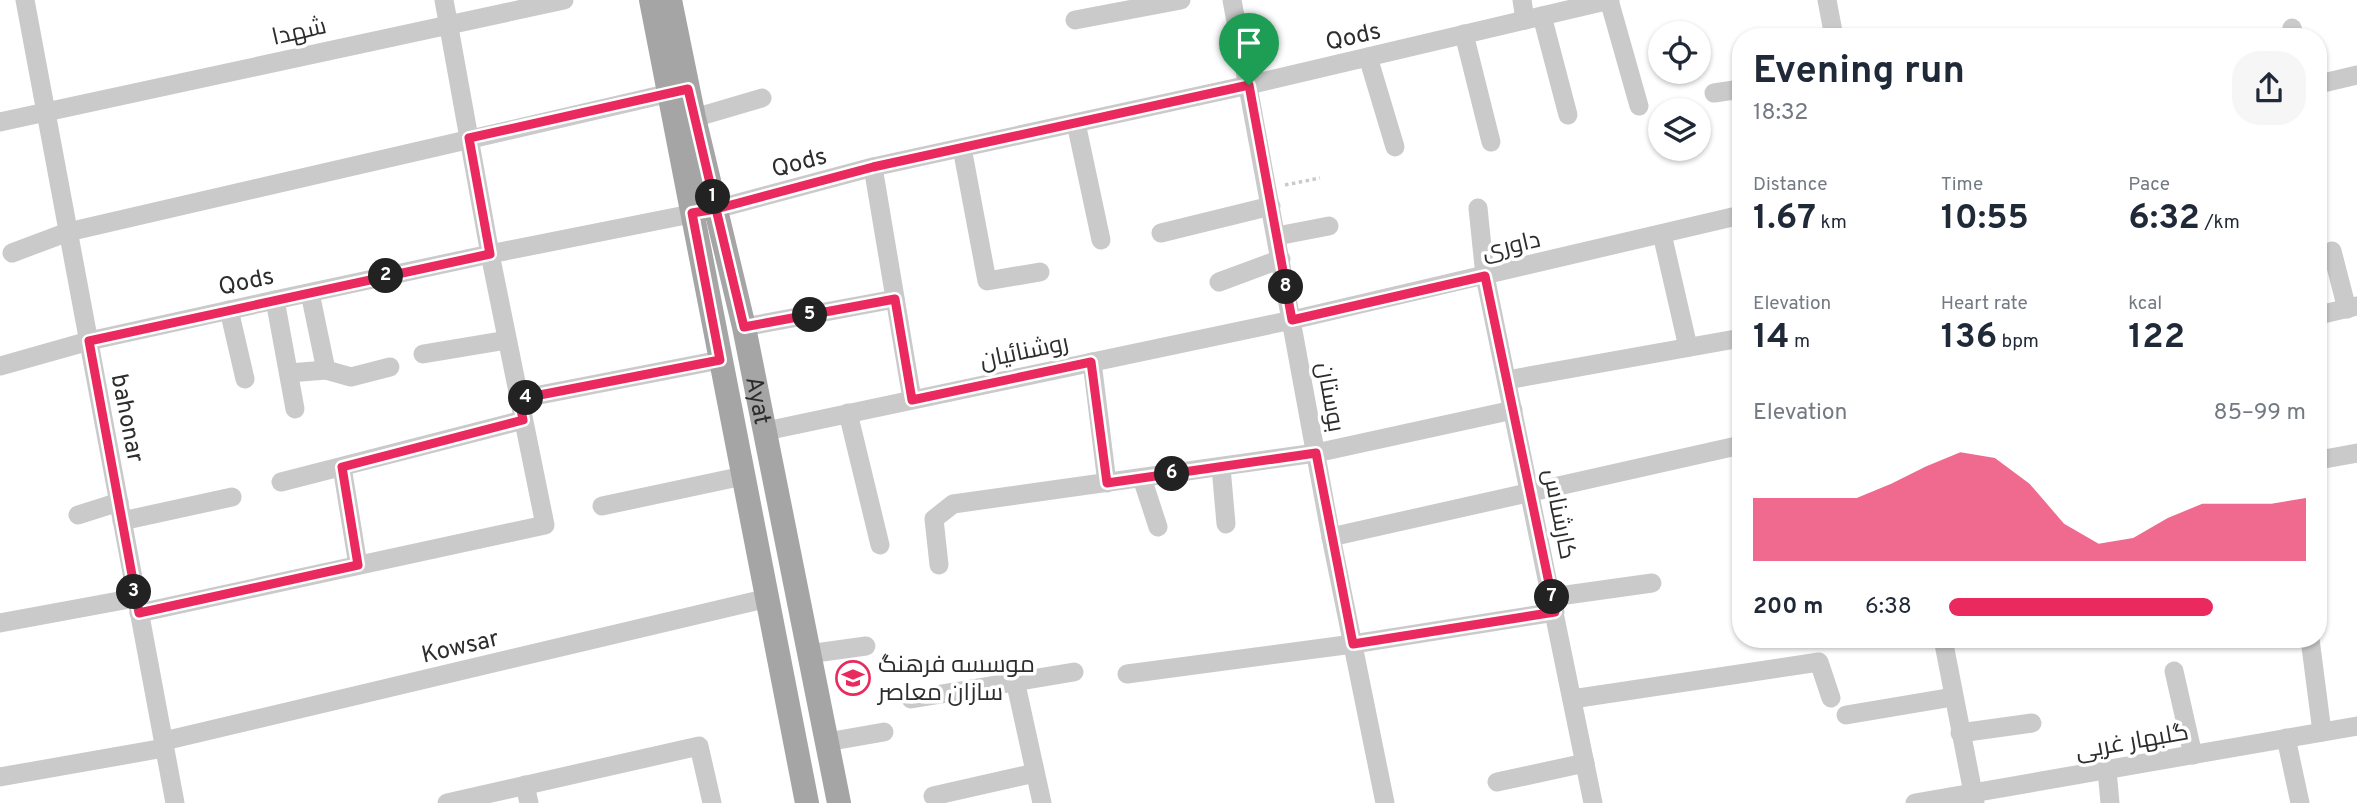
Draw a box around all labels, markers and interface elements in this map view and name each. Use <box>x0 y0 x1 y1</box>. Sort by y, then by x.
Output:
street label: شهدا <box>269 12 330 54</box>
pin <box>1219 13 1279 85</box>
street label: Qods <box>1323 17 1384 59</box>
map controls <box>1648 21 1711 161</box>
button: locate <box>1648 21 1711 84</box>
icon: arrive <box>1230 24 1268 62</box>
text: Evening run <box>1753 48 1965 97</box>
button: share <box>2232 51 2306 125</box>
button: layers <box>1648 98 1711 161</box>
text: 18:32 <box>1753 99 1808 128</box>
street label: Qods <box>769 142 830 186</box>
text: Distance <box>1753 173 1828 197</box>
text: Time <box>1941 173 1983 197</box>
text: Pace <box>2128 173 2170 197</box>
pin: 1 <box>696 180 730 214</box>
text: 1 <box>709 184 716 208</box>
text: 1.67 <box>1753 197 1816 241</box>
text: 10:55 <box>1941 197 2029 241</box>
text: 6:32 <box>2128 197 2200 241</box>
text: km <box>1816 211 1847 235</box>
text: /km <box>2200 211 2240 235</box>
street label: داوری <box>1479 226 1544 268</box>
pin: 2 <box>368 258 404 294</box>
street label: Qods <box>216 262 277 303</box>
text: 2 <box>380 263 391 287</box>
pin: 8 <box>1268 270 1304 304</box>
text: 8 <box>1280 274 1291 298</box>
text: Elevation <box>1753 292 1831 316</box>
text: Heart rate <box>1941 292 2028 316</box>
text: kcal <box>2128 292 2162 316</box>
pin: 5 <box>792 298 828 332</box>
text: 5 <box>804 302 815 326</box>
text: 14 <box>1753 316 1790 360</box>
text: 136 <box>1941 316 1997 360</box>
text: 122 <box>2128 316 2185 360</box>
street label: روشنائیان <box>977 329 1072 377</box>
text: m <box>1790 330 1810 354</box>
text: bpm <box>1997 330 2039 354</box>
street label: بوستان <box>1308 360 1350 435</box>
street label: bahonar <box>103 372 149 465</box>
street label: Ayat <box>737 374 776 427</box>
pin: 4 <box>508 380 544 416</box>
text: 4 <box>519 385 532 409</box>
text: Elevation <box>1753 399 1848 428</box>
text: 85–99 m <box>2214 399 2306 428</box>
pin: 6 <box>1154 456 1190 491</box>
text: 6 <box>1166 461 1177 485</box>
street label: کارشناس <box>1535 467 1581 562</box>
pin: 3 <box>116 574 152 610</box>
text: 3 <box>128 579 139 603</box>
pin: 7 <box>1534 580 1570 614</box>
text: 7 <box>1546 584 1557 608</box>
text: 200 m <box>1753 593 1823 622</box>
text: 6:38 <box>1865 593 1912 622</box>
street label: Kowsar <box>419 624 502 671</box>
place label: موسسه فرهنگ سازان معاصر <box>876 651 1035 709</box>
school or university icon: موسسه فرهنگ سازان معاصر <box>834 659 872 697</box>
street label: گلبهار غربی <box>2073 718 2191 768</box>

